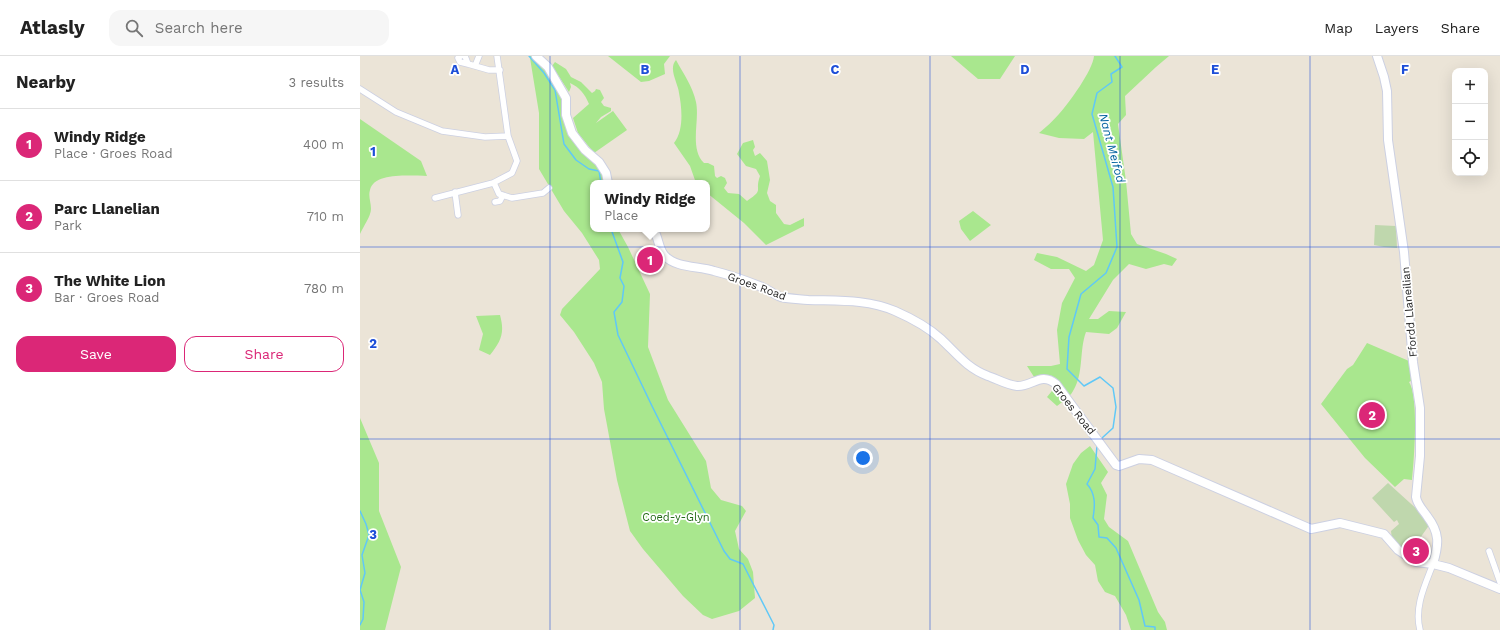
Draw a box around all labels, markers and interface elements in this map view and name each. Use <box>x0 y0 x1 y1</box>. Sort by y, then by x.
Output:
search box <box>109 10 389 46</box>
text: Atlasly <box>20 16 85 39</box>
icon: search <box>123 17 145 39</box>
text: Search here <box>155 19 243 37</box>
text: Map <box>1324 20 1353 36</box>
text: Layers <box>1375 20 1419 36</box>
text: Share <box>1441 20 1480 36</box>
text: A <box>451 62 460 77</box>
text: B <box>641 62 650 77</box>
text: C <box>831 62 840 77</box>
text: D <box>1020 62 1030 77</box>
text: E <box>1211 62 1219 77</box>
text: F <box>1401 62 1409 77</box>
map controls <box>1452 68 1488 176</box>
button: + <box>1452 68 1488 104</box>
text: Nearby <box>16 72 75 92</box>
text: 3 results <box>289 75 344 90</box>
button: − <box>1452 104 1488 140</box>
water label: Nant Meifod <box>1096 112 1128 185</box>
text: Windy Ridge <box>54 128 146 146</box>
text: 1 <box>26 137 32 152</box>
text: 400 m <box>303 137 344 152</box>
button: locate <box>1452 140 1488 176</box>
text: 1 <box>370 144 376 159</box>
text: Place · Groes Road <box>54 146 173 161</box>
popup <box>590 180 710 232</box>
text: Windy Ridge <box>604 190 696 208</box>
text: Parc Llanelian <box>54 200 160 218</box>
text: Place <box>604 208 638 223</box>
text: 2 <box>25 209 33 224</box>
text: 710 m <box>307 209 344 224</box>
text: Park <box>54 218 82 233</box>
pin: 1 <box>637 245 663 275</box>
street label: Ffordd Llaneilian <box>1399 266 1420 358</box>
street label: Groes Road <box>726 270 788 303</box>
text: The White Lion <box>54 272 166 290</box>
text: 3 <box>25 281 33 296</box>
text: 780 m <box>304 281 344 296</box>
text: Bar · Groes Road <box>54 290 159 305</box>
button: Save <box>16 336 176 372</box>
button: Share <box>184 336 344 372</box>
text: 2 <box>369 336 377 351</box>
street label: Groes Road <box>1049 381 1098 437</box>
pin: 2 <box>1359 400 1385 430</box>
your location <box>853 448 873 468</box>
park label: Coed-y-Glyn <box>642 511 710 524</box>
text: 3 <box>369 527 377 542</box>
pin: 3 <box>1403 536 1429 566</box>

